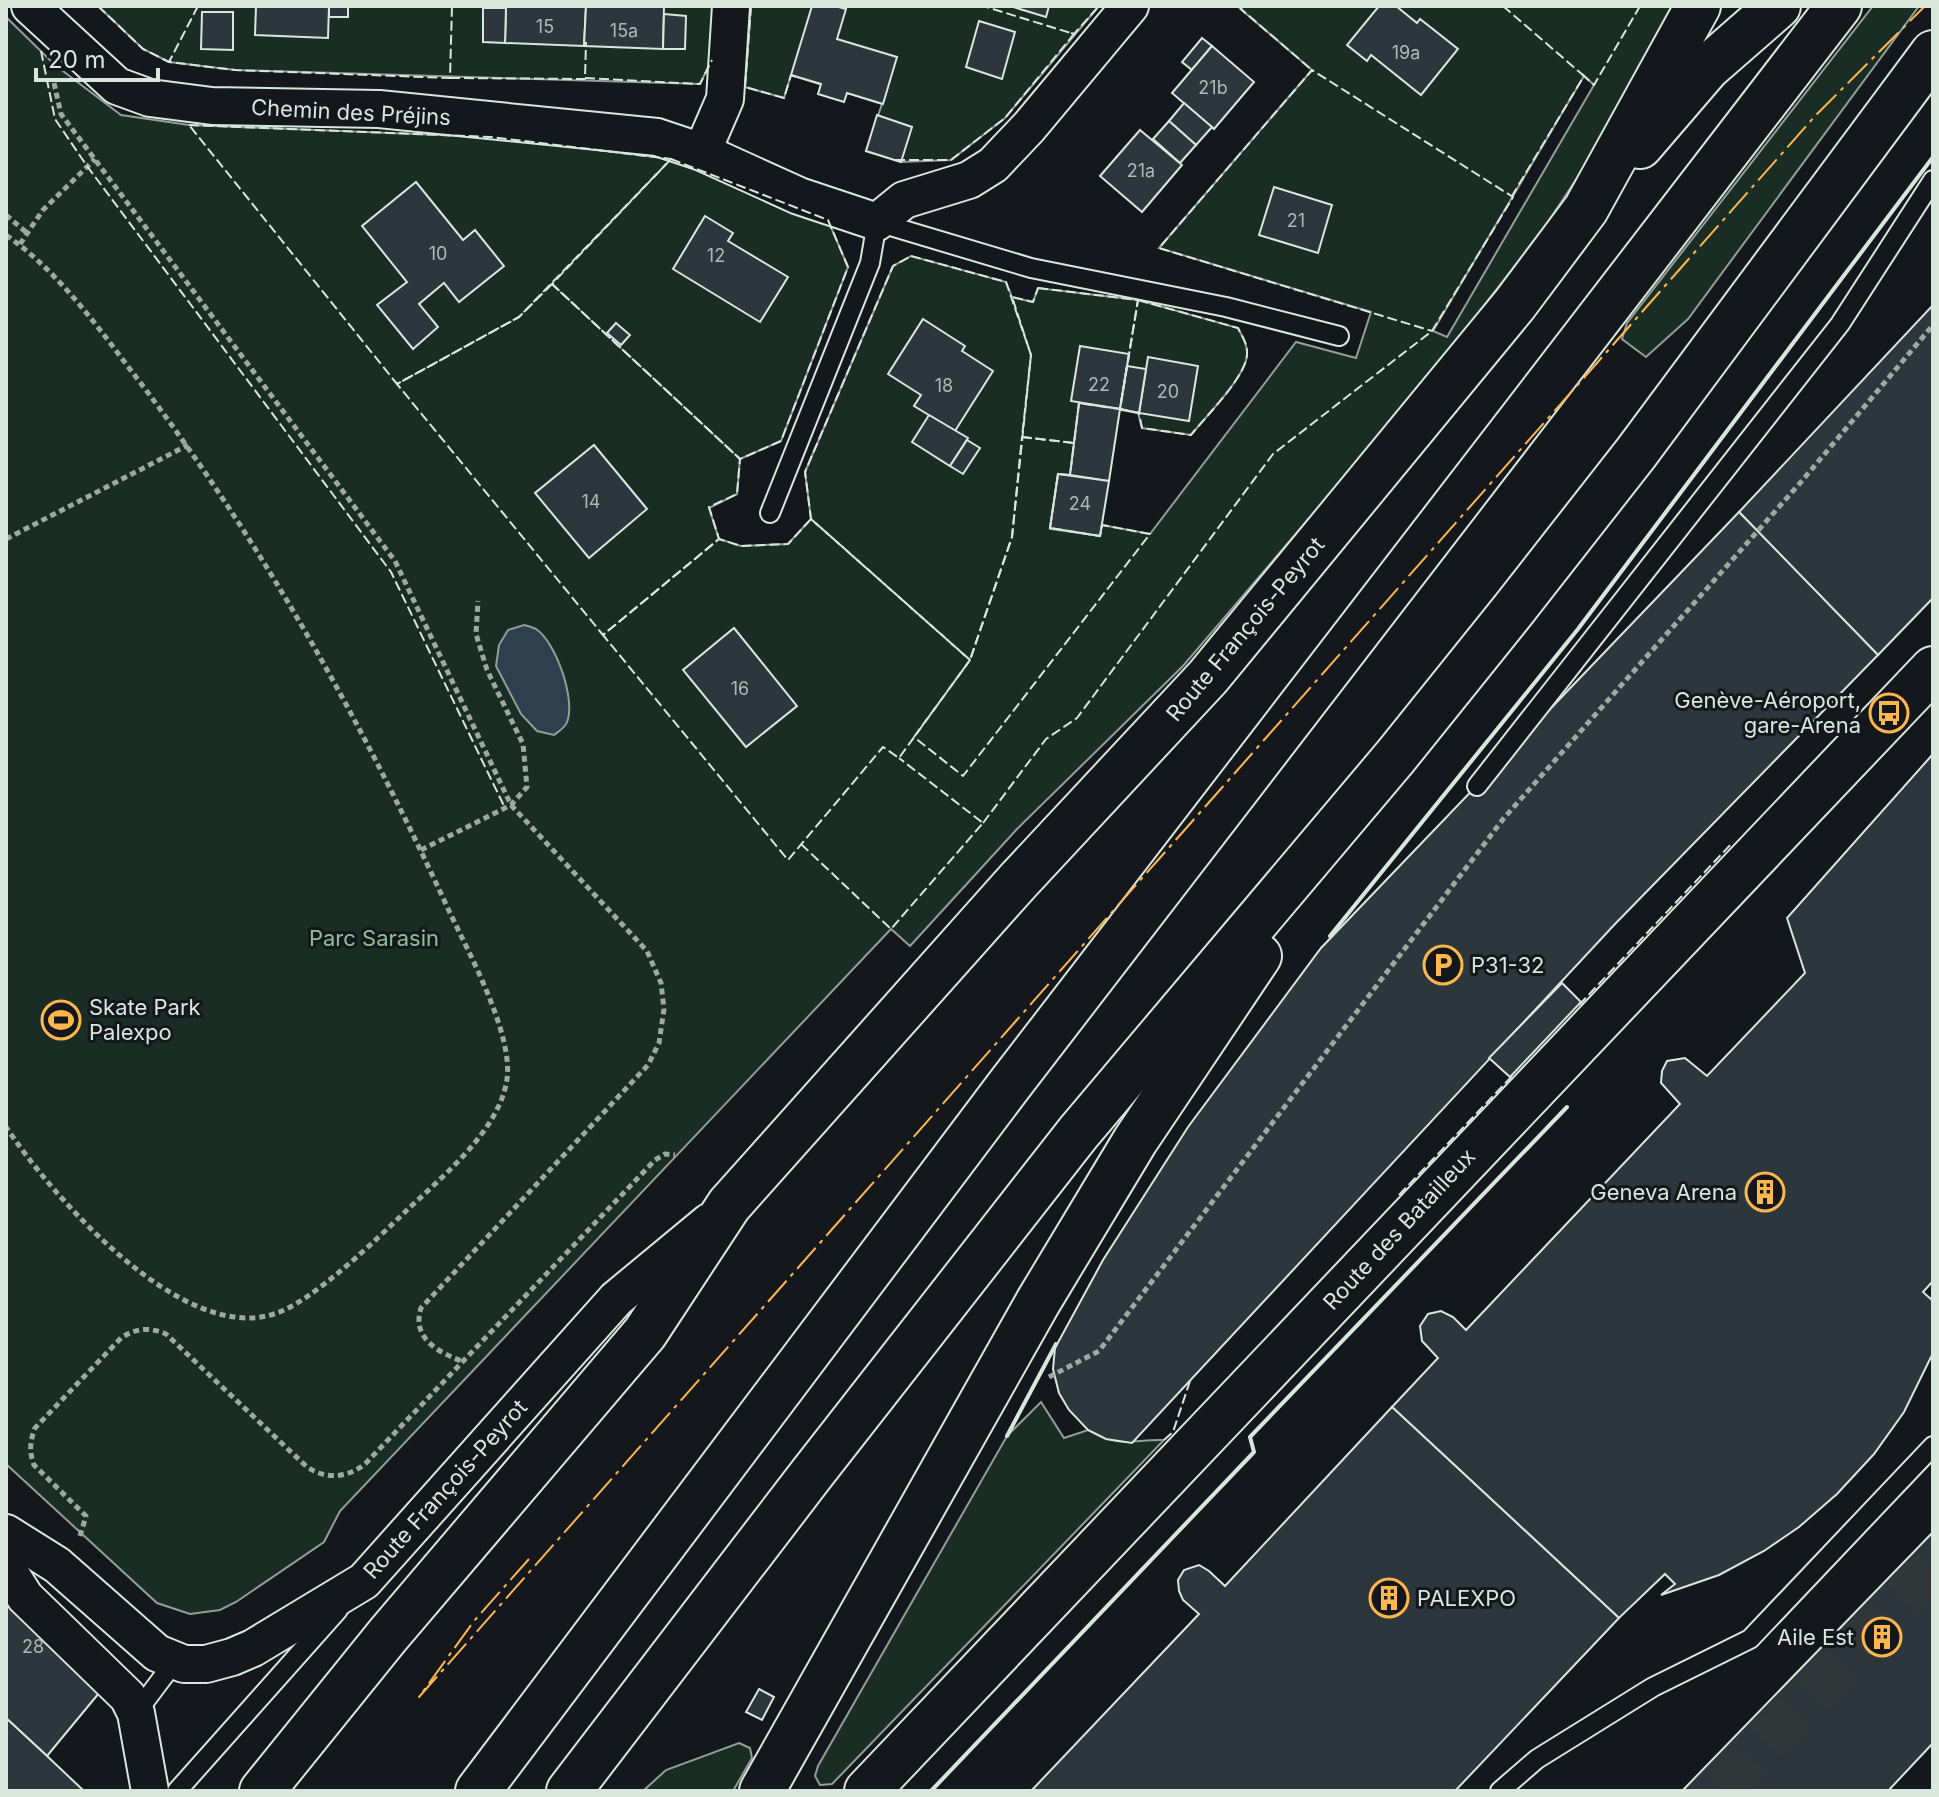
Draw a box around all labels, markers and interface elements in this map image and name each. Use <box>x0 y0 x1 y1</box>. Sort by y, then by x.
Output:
house number: 15 <box>536 16 554 37</box>
house number: 15a <box>610 20 638 41</box>
scale bar <box>36 32 158 82</box>
house number: 19a <box>1392 42 1420 63</box>
text: 20 m <box>48 45 106 74</box>
house number: 21b <box>1198 77 1228 98</box>
street label: Chemin des Préjins <box>251 94 451 130</box>
house number: 21a <box>1127 160 1155 181</box>
house number: 21 <box>1287 210 1305 231</box>
house number: 10 <box>429 243 447 264</box>
house number: 12 <box>707 245 725 266</box>
house number: 22 <box>1088 374 1110 395</box>
house number: 18 <box>935 375 953 396</box>
house number: 20 <box>1157 381 1179 402</box>
house number: 14 <box>582 491 600 512</box>
house number: 24 <box>1069 493 1091 514</box>
street label: Route François-Peyrot <box>1161 532 1329 726</box>
house number: 16 <box>731 678 749 699</box>
place label: Genève-Aéroport, gare-Arena <box>1674 687 1861 738</box>
bus stop icon: Genève-Aéroport, gare-Arena <box>1868 692 1910 734</box>
park label: Parc Sarasin <box>309 925 439 951</box>
parking icon: P31-32 <box>1422 944 1464 986</box>
place label: P31-32 <box>1471 952 1544 978</box>
place label: Skate Park Palexpo <box>89 994 201 1045</box>
sports icon: Skate Park Palexpo <box>40 999 82 1041</box>
street label: Route des Batailleux <box>1318 1143 1480 1315</box>
building icon: Geneva Arena <box>1744 1171 1786 1213</box>
place label: Geneva Arena <box>1590 1179 1737 1205</box>
street label: Route François-Peyrot <box>358 1394 532 1584</box>
building icon: PALEXPO <box>1368 1577 1410 1619</box>
place label: PALEXPO <box>1417 1585 1516 1611</box>
building icon: Aile Est <box>1861 1616 1903 1658</box>
place label: Aile Est <box>1777 1624 1854 1650</box>
house number: 28 <box>22 1636 44 1657</box>

